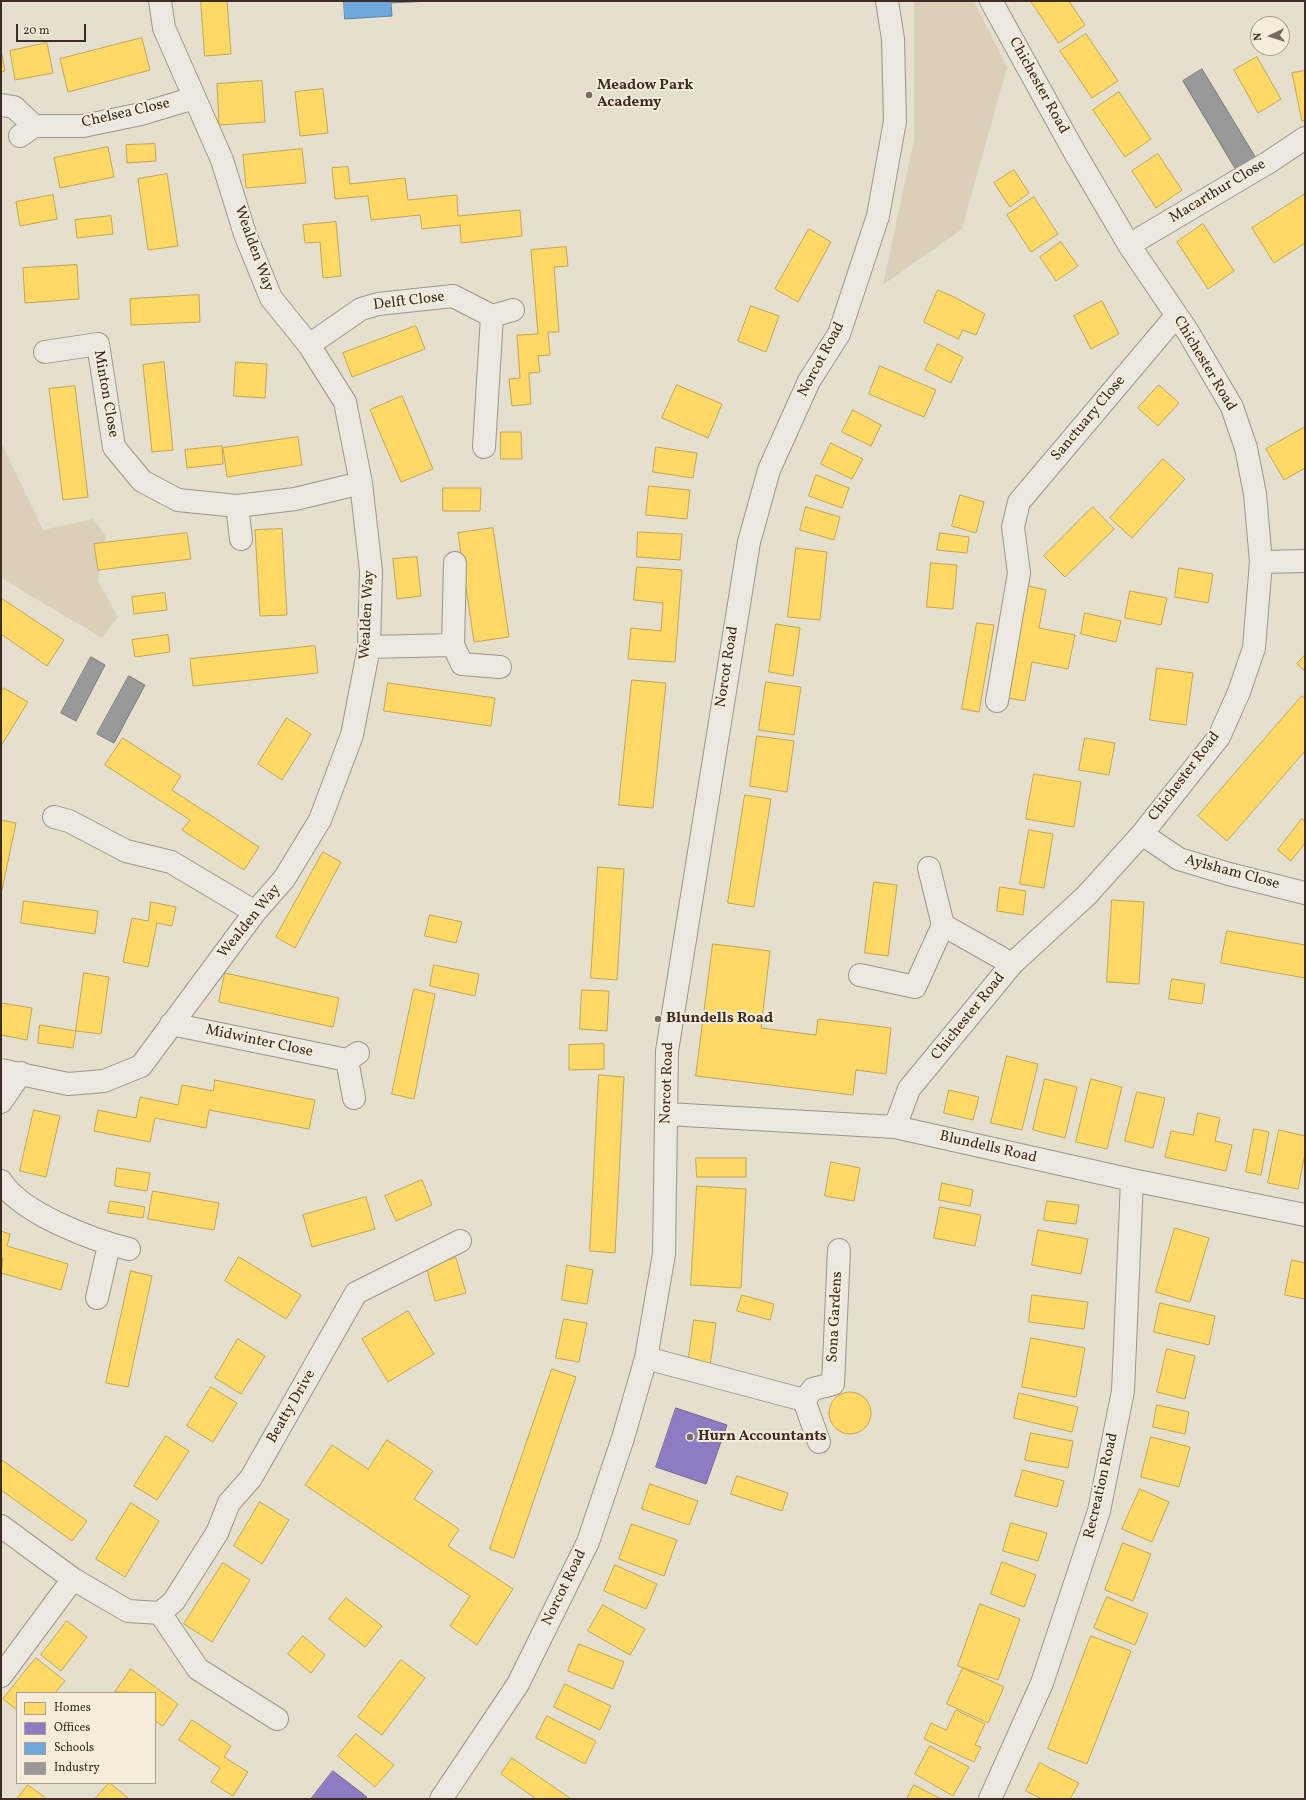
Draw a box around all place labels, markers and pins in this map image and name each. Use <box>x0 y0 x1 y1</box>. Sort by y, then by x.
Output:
place label: Meadow Park Academy <box>597 77 693 112</box>
marker: Meadow Park Academy <box>584 90 594 100</box>
place label: Blundells Road <box>666 1010 773 1028</box>
marker: Blundells Road <box>653 1014 663 1024</box>
place label: Hurn Accountants <box>698 1428 827 1446</box>
marker: Hurn Accountants <box>685 1432 695 1442</box>

